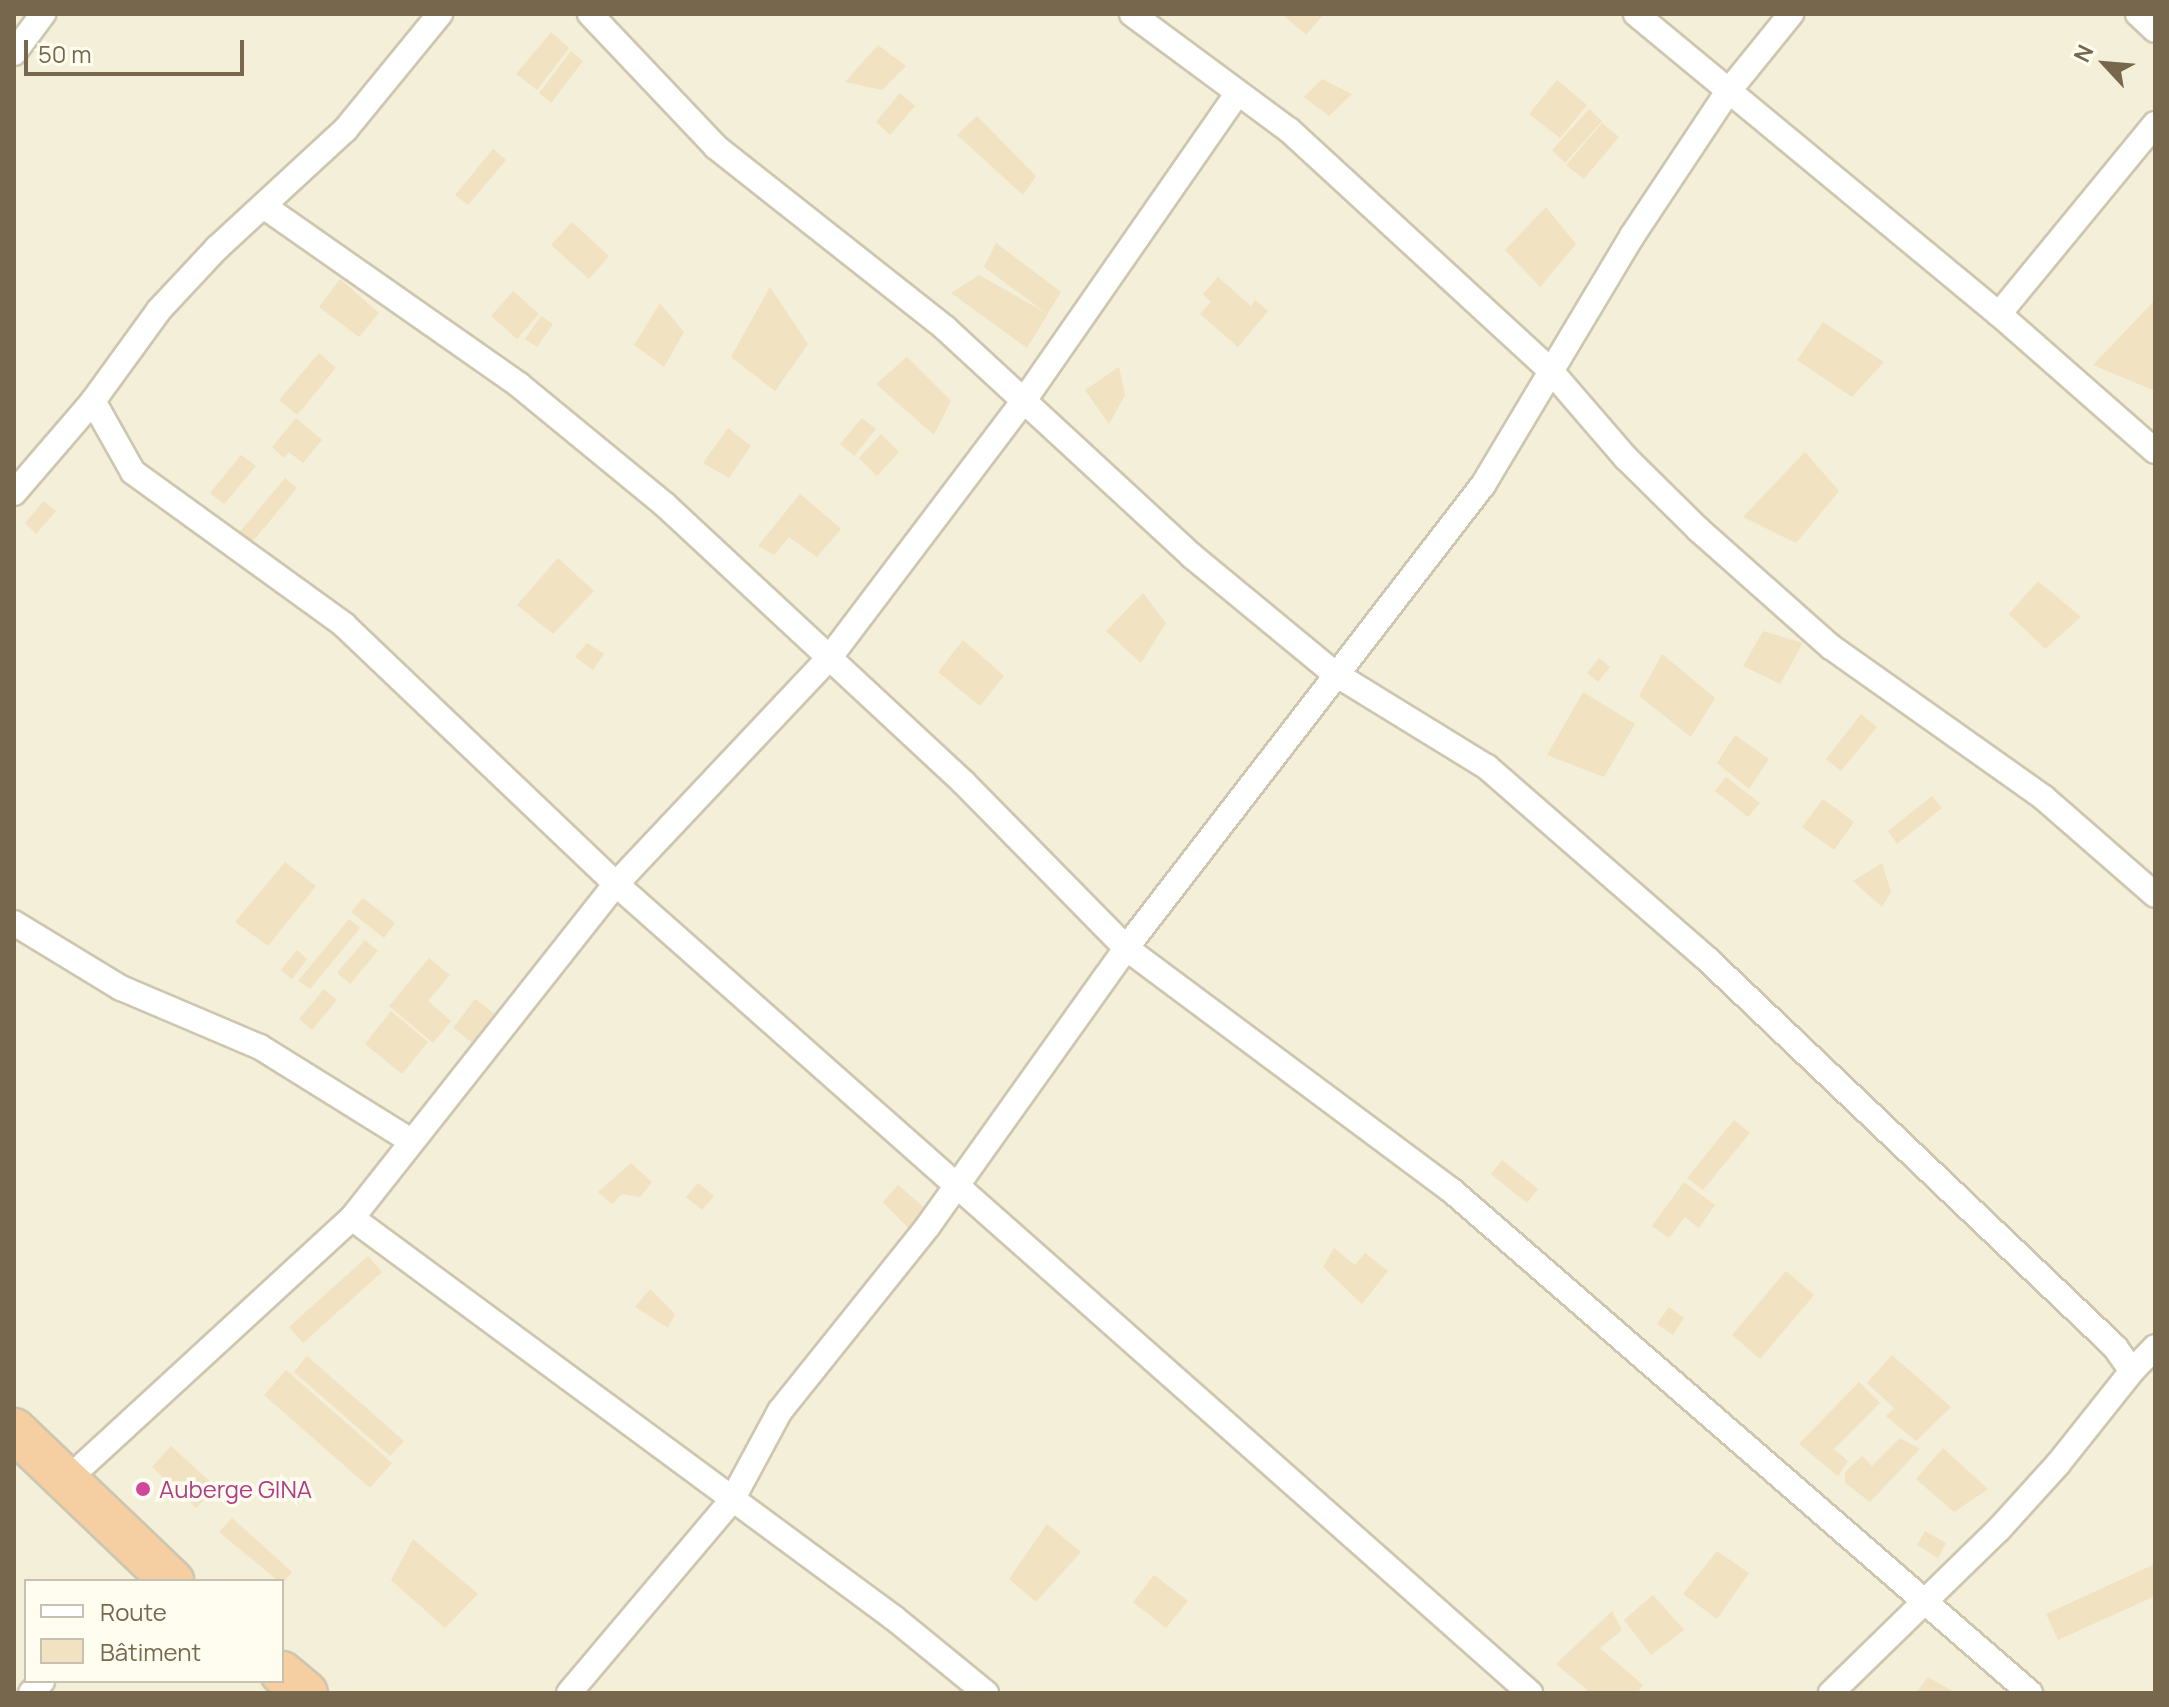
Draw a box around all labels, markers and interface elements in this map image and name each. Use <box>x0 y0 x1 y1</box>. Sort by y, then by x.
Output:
scale bar <box>28 24 248 74</box>
north arrow <box>2065 24 2145 104</box>
text: 50 m <box>38 37 92 70</box>
text: N <box>2066 40 2100 67</box>
place label: Auberge GINA <box>159 1475 312 1503</box>
marker: Auberge GINA <box>134 1480 152 1498</box>
legend <box>24 1579 284 1683</box>
text: Route <box>100 1595 167 1628</box>
text: Bâtiment <box>100 1635 201 1668</box>

